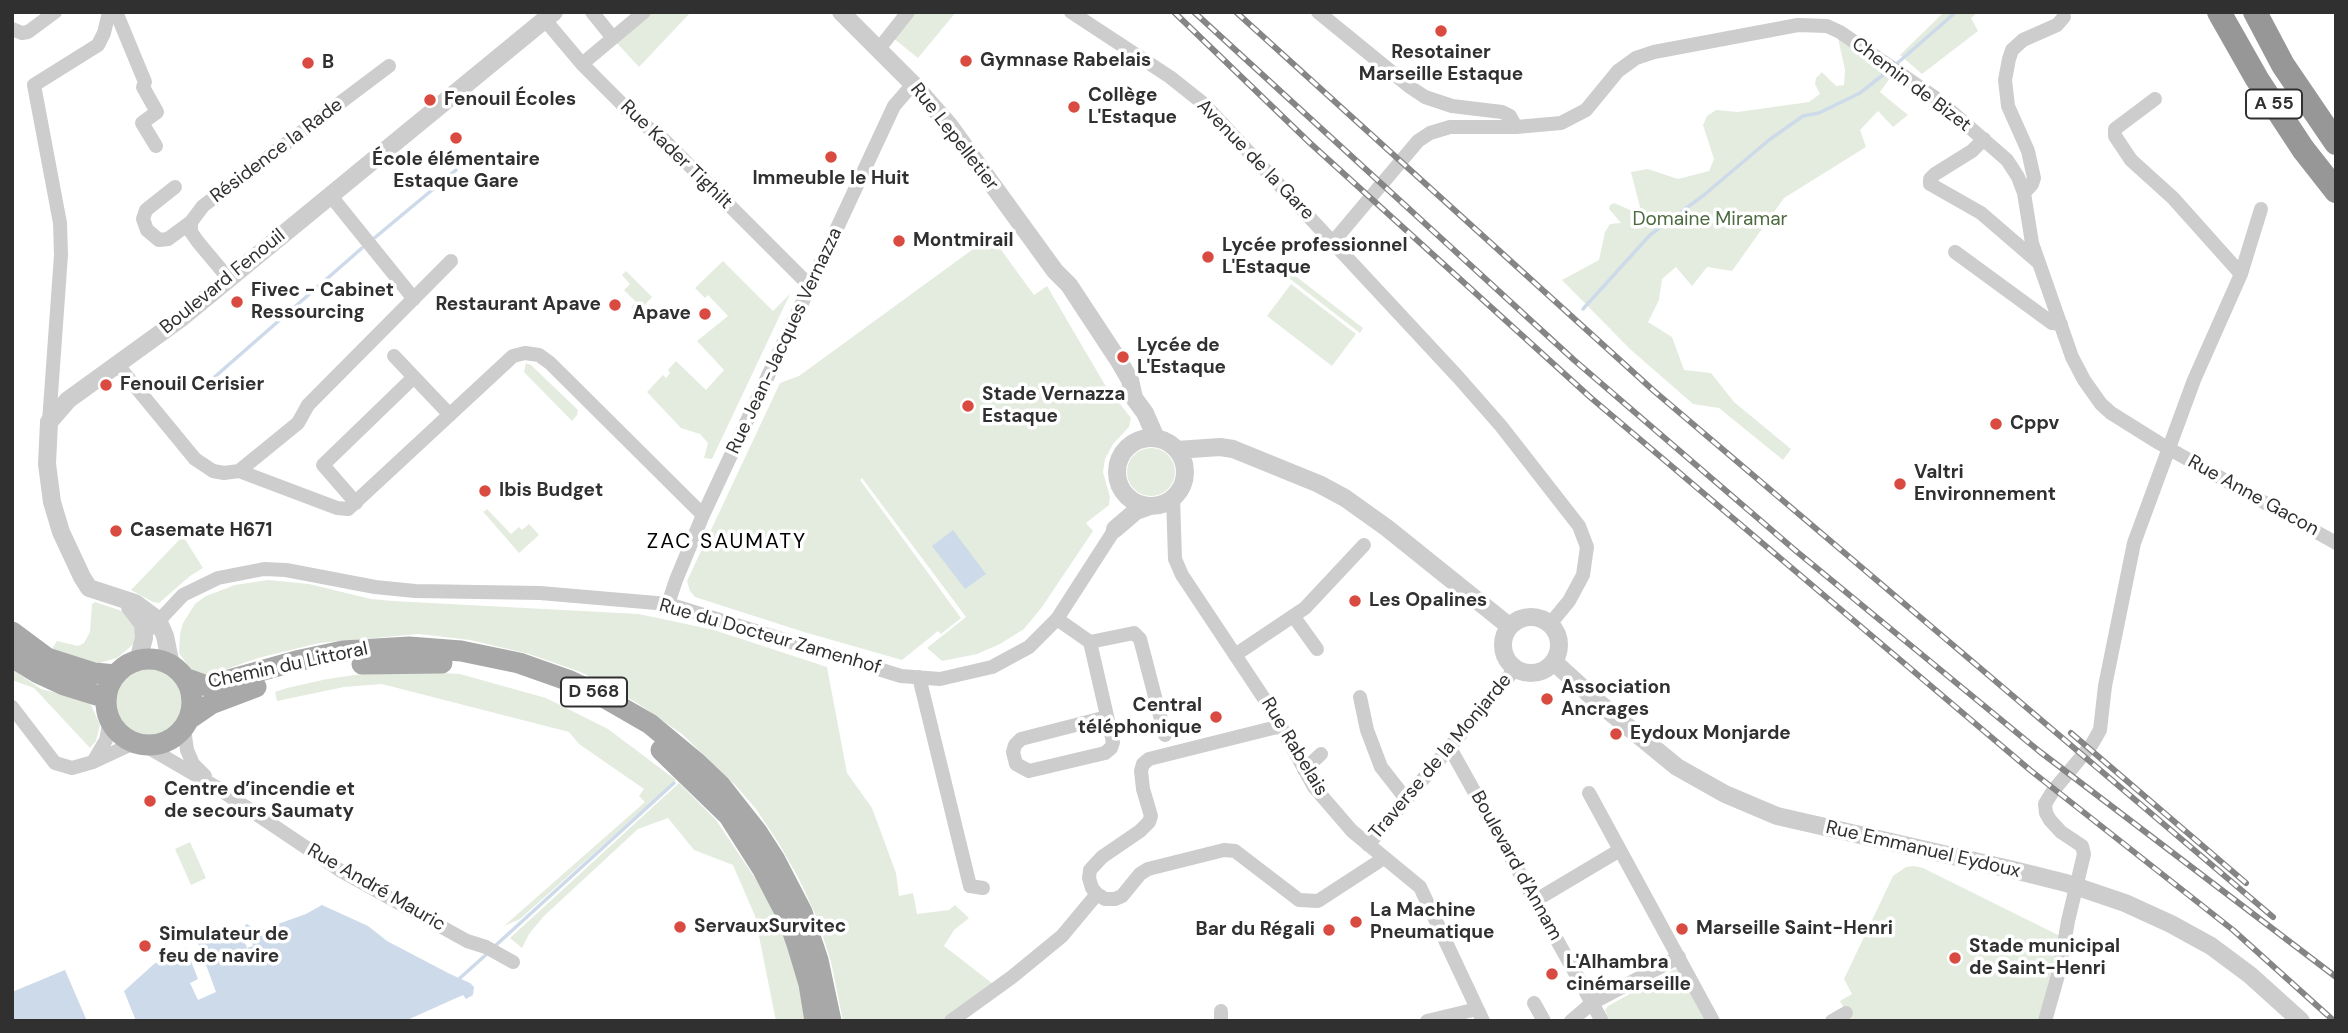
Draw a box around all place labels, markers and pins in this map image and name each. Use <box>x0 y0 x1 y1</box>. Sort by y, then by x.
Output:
marker: Resotainer Marseille Estaque <box>1433 23 1449 39</box>
place label: Resotainer Marseille Estaque <box>1359 42 1523 86</box>
place label: Gymnase Rabelais <box>980 50 1151 72</box>
place label: B <box>322 52 334 74</box>
marker: Gymnase Rabelais <box>958 53 974 69</box>
marker: B <box>300 55 316 71</box>
place label: Collège L'Estaque <box>1088 85 1177 129</box>
place label: Fenouil Écoles <box>444 89 576 111</box>
marker: Fenouil Écoles <box>422 92 438 108</box>
marker: Collège L'Estaque <box>1066 99 1082 115</box>
marker: École élémentaire Estaque Gare <box>448 130 464 146</box>
place label: École élémentaire Estaque Gare <box>372 149 540 193</box>
marker: Immeuble le Huit <box>823 149 839 165</box>
place label: Immeuble le Huit <box>752 168 910 190</box>
place label: Montmirail <box>913 230 1014 252</box>
marker: Montmirail <box>891 233 907 249</box>
place label: Lycée professionnel L'Estaque <box>1222 235 1408 279</box>
marker: Lycée professionnel L'Estaque <box>1200 249 1216 265</box>
place label: Fivec - Cabinet Ressourcing <box>251 280 394 324</box>
marker: Fivec - Cabinet Ressourcing <box>229 294 245 310</box>
place label: Restaurant Apave <box>435 294 601 316</box>
marker: Restaurant Apave <box>607 297 623 313</box>
place label: Apave <box>633 303 691 325</box>
marker: Apave <box>697 306 713 322</box>
place label: Lycée de L'Estaque <box>1137 335 1226 379</box>
marker: Lycée de L'Estaque <box>1115 349 1131 365</box>
place label: Fenouil Cerisier <box>120 374 264 396</box>
marker: Fenouil Cerisier <box>98 377 114 393</box>
place label: Stade Vernazza Estaque <box>982 384 1125 428</box>
marker: Stade Vernazza Estaque <box>960 398 976 414</box>
place label: Cppv <box>2010 413 2059 435</box>
marker: Cppv <box>1988 416 2004 432</box>
place label: Valtri Environnement <box>1914 462 2056 506</box>
marker: Valtri Environnement <box>1892 476 1908 492</box>
place label: Ibis Budget <box>499 480 603 502</box>
marker: Ibis Budget <box>477 483 493 499</box>
place label: Casemate H671 <box>130 520 272 542</box>
marker: Casemate H671 <box>108 523 124 539</box>
place label: Les Opalines <box>1369 590 1487 612</box>
marker: Les Opalines <box>1347 593 1363 609</box>
place label: Association Ancrages <box>1561 677 1671 721</box>
marker: Association Ancrages <box>1539 691 1555 707</box>
place label: Central téléphonique <box>1078 695 1202 739</box>
marker: Central téléphonique <box>1208 709 1224 725</box>
place label: Eydoux Monjarde <box>1630 723 1791 745</box>
marker: Eydoux Monjarde <box>1608 726 1624 742</box>
place label: Centre d’incendie et de secours Saumaty <box>164 779 355 823</box>
marker: Centre d’incendie et de secours Saumaty <box>142 793 158 809</box>
place label: La Machine Pneumatique <box>1370 900 1494 944</box>
marker: La Machine Pneumatique <box>1348 914 1364 930</box>
place label: ServauxSurvitec <box>694 916 846 938</box>
place label: Marseille Saint-Henri <box>1696 918 1893 940</box>
marker: ServauxSurvitec <box>672 919 688 935</box>
place label: Bar du Régali <box>1196 919 1315 941</box>
marker: Marseille Saint-Henri <box>1674 921 1690 937</box>
marker: Bar du Régali <box>1321 922 1337 938</box>
place label: Simulateur de feu de navire <box>159 924 289 968</box>
place label: Stade municipal de Saint-Henri <box>1969 936 2120 980</box>
marker: Simulateur de feu de navire <box>137 938 153 954</box>
marker: Stade municipal de Saint-Henri <box>1947 950 1963 966</box>
place label: L'Alhambra cinémarseille <box>1566 952 1691 996</box>
marker: L'Alhambra cinémarseille <box>1544 966 1560 982</box>

